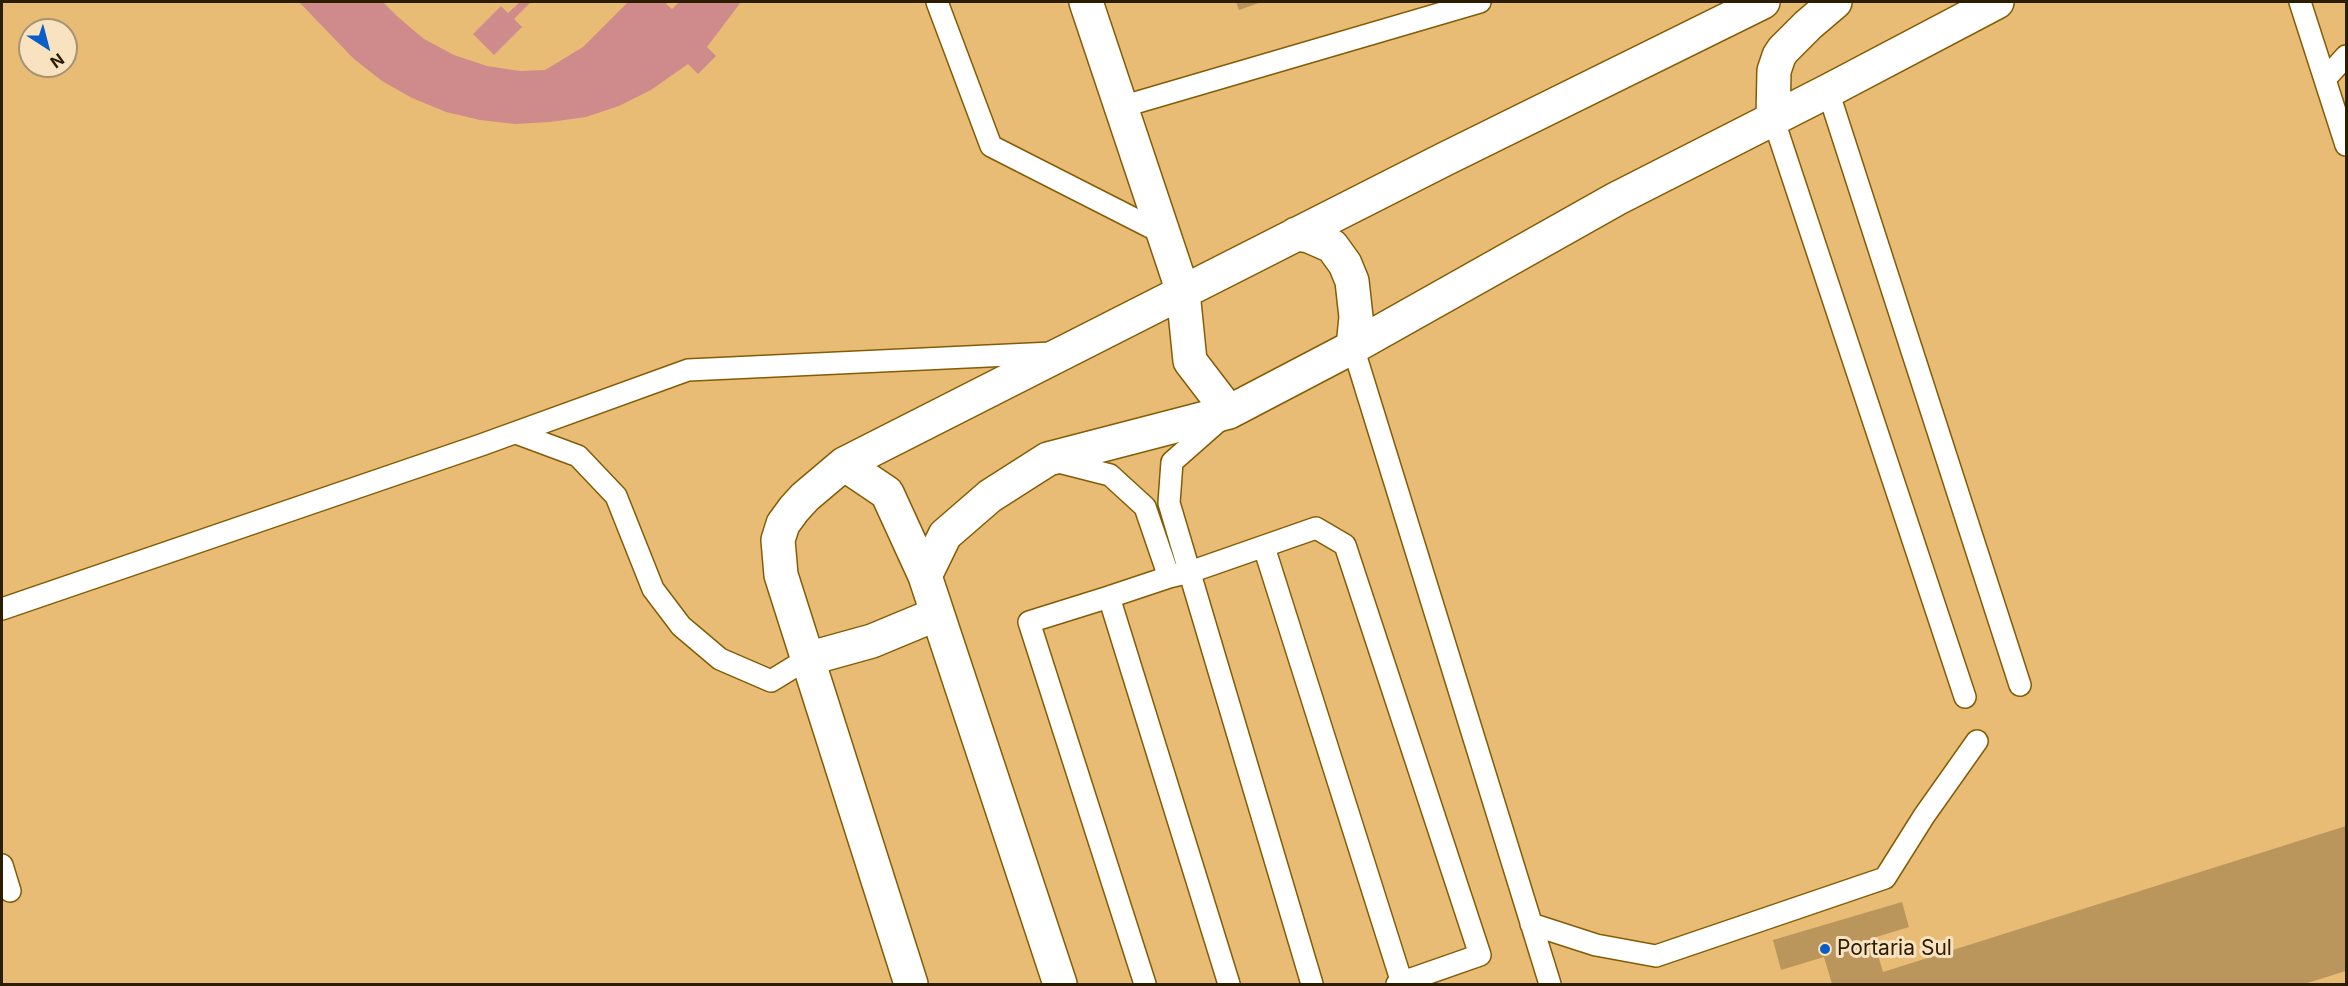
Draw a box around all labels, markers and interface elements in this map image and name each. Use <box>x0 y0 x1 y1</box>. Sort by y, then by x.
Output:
north arrow <box>18 18 78 78</box>
text: N <box>47 49 68 73</box>
place label: Portaria Sul <box>1837 936 1952 962</box>
marker: Portaria Sul <box>1818 942 1832 956</box>

